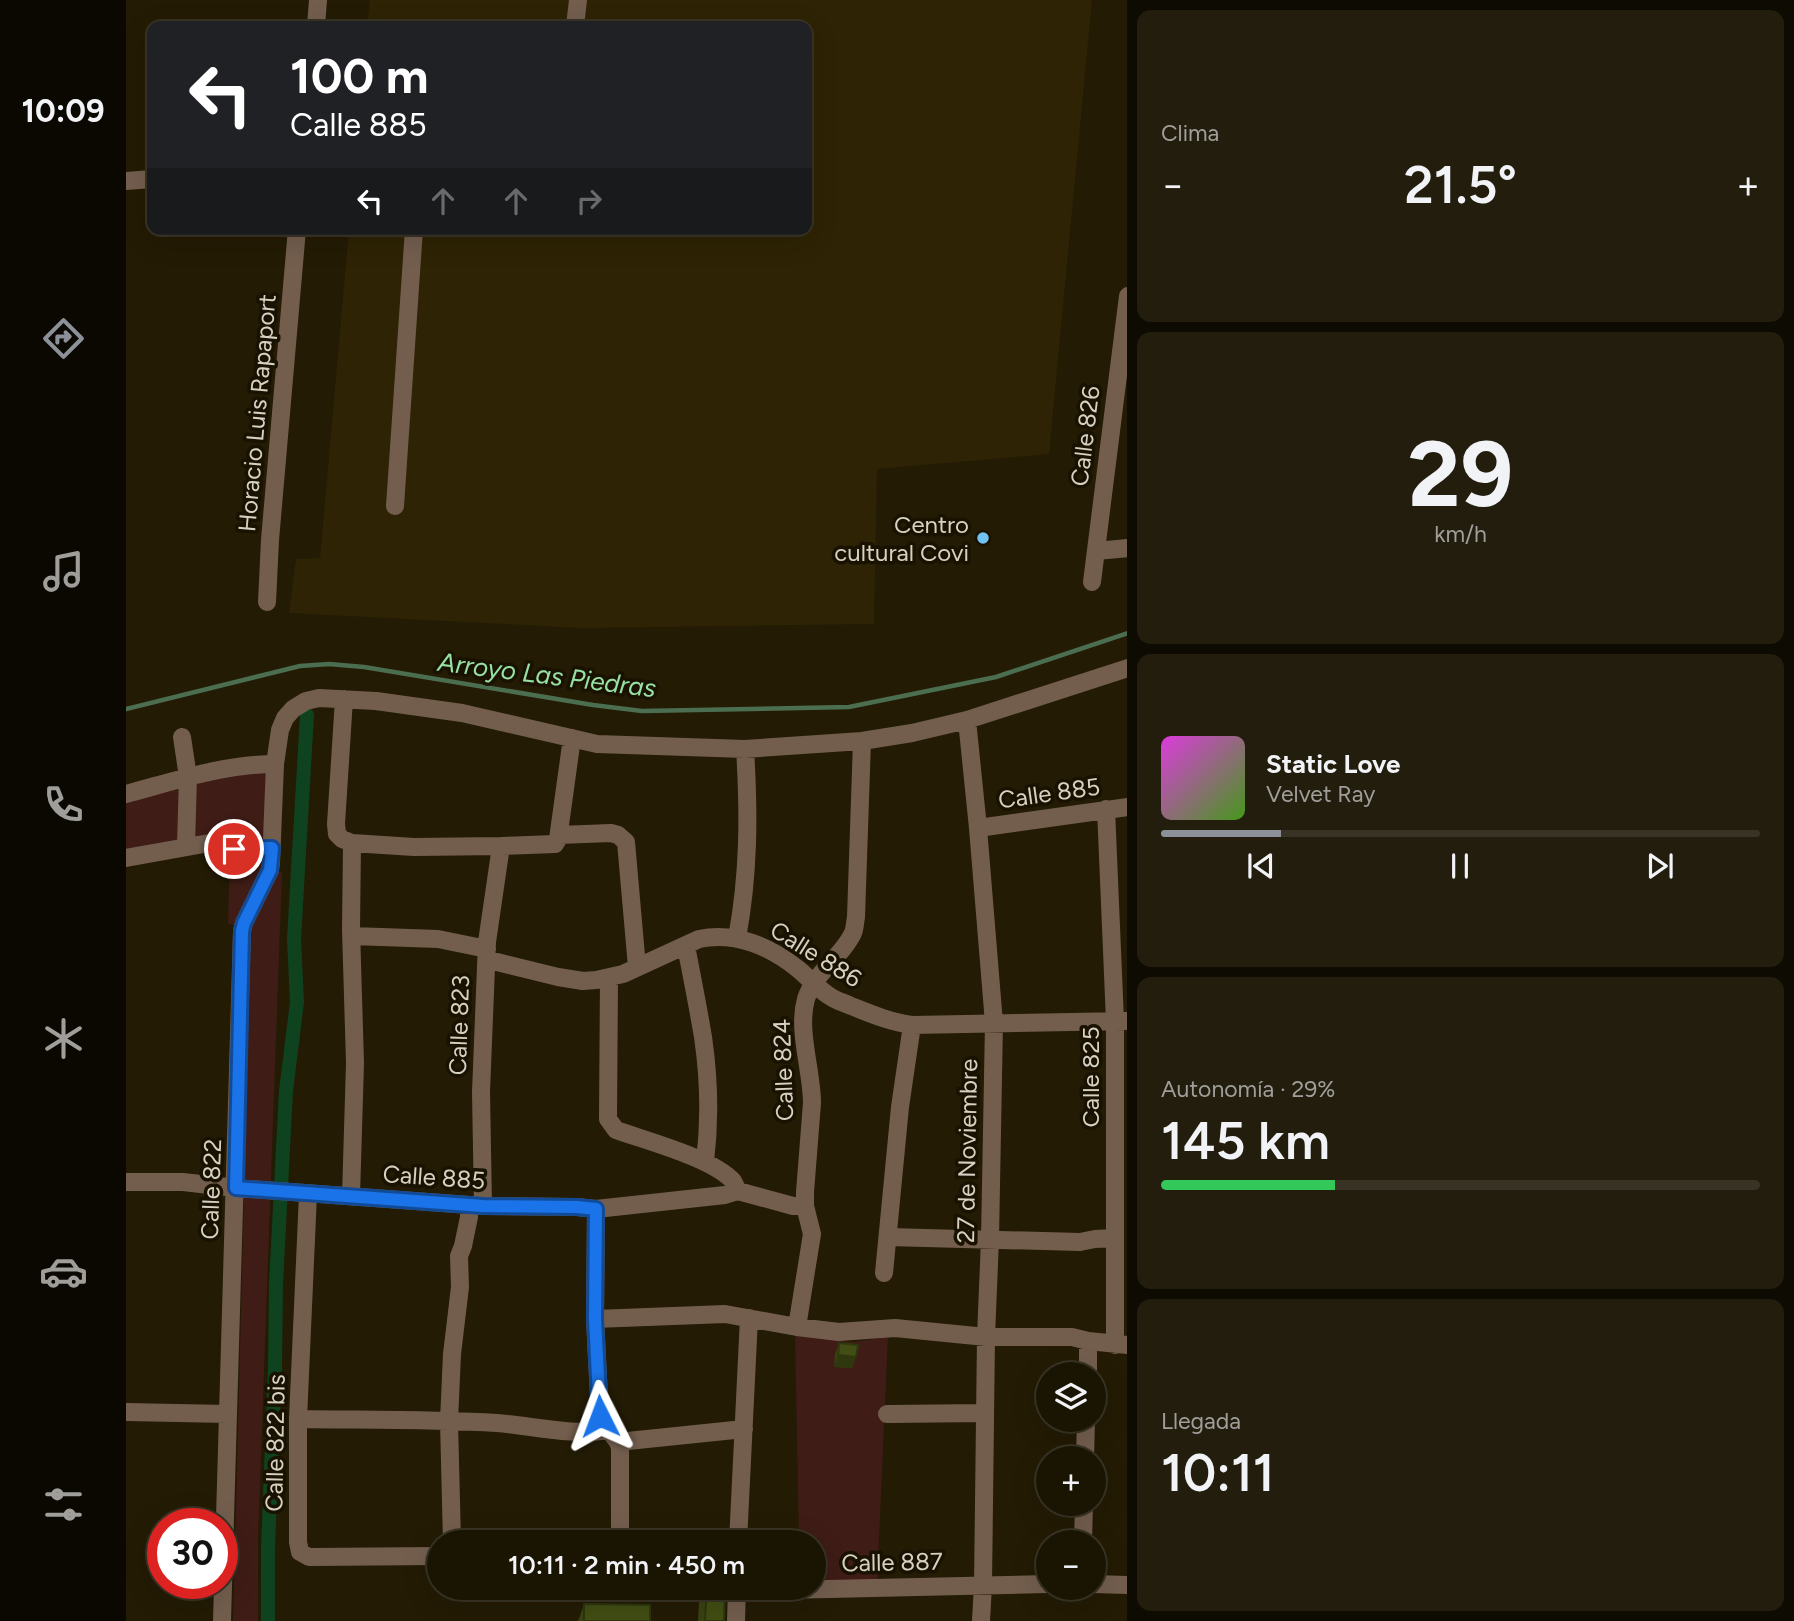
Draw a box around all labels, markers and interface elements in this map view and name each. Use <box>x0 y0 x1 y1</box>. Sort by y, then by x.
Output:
text: 100 m <box>290 46 429 105</box>
icon: left <box>175 49 266 140</box>
text: 10:09 <box>21 92 105 130</box>
text: Calle 885 <box>290 106 427 144</box>
text: Clima <box>1161 119 1219 147</box>
text: 21.5° <box>1404 154 1517 216</box>
text: − <box>1161 162 1185 208</box>
text: + <box>1736 162 1760 208</box>
icon: left <box>351 182 389 220</box>
icon: ahead <box>424 182 462 220</box>
icon: ahead <box>497 182 535 220</box>
icon: right <box>570 182 608 220</box>
street label: Horacio Luis Rapaport <box>232 293 282 533</box>
icon: directions <box>39 314 88 363</box>
street label: Calle 826 <box>1064 384 1106 488</box>
text: 29 <box>1408 420 1513 529</box>
place label: Centro cultural Covi <box>834 510 969 567</box>
text: km/h <box>1434 520 1487 548</box>
marker: Centro cultural Covi <box>975 530 991 546</box>
icon: music <box>39 547 88 596</box>
water label: Arroyo Las Piedras <box>435 646 658 704</box>
text: Static Love <box>1266 748 1400 780</box>
street label: Calle 885 <box>996 772 1102 814</box>
icon: phone <box>39 780 88 829</box>
text: Velvet Ray <box>1266 780 1375 808</box>
pin <box>204 819 264 879</box>
icon: arrive <box>215 830 253 868</box>
icon: previous <box>1242 847 1280 885</box>
icon: pause <box>1441 847 1479 885</box>
icon: next <box>1641 847 1679 885</box>
street label: Calle 886 <box>765 915 867 993</box>
street label: Calle 823 <box>443 974 475 1076</box>
icon: climate <box>39 1014 88 1063</box>
street label: Calle 824 <box>767 1018 799 1122</box>
street label: Calle 825 <box>1076 1026 1105 1128</box>
street label: 27 de Noviembre <box>951 1059 983 1243</box>
text: Autonomía · 29% <box>1161 1075 1335 1103</box>
text: 145 km <box>1161 1110 1330 1172</box>
street label: Calle 822 <box>195 1138 227 1240</box>
street label: Calle 885 <box>382 1159 486 1195</box>
icon: car <box>39 1247 88 1296</box>
map controls <box>1036 1362 1106 1600</box>
button: layers <box>1036 1362 1106 1432</box>
street label: Calle 822 bis <box>259 1374 291 1512</box>
position arrow <box>563 1379 637 1453</box>
text: Llegada <box>1161 1407 1241 1435</box>
text: 10:11 <box>1161 1442 1275 1504</box>
button: + <box>1036 1446 1106 1516</box>
icon: filters <box>39 1480 88 1529</box>
speed limit sign: 30 <box>147 1508 238 1599</box>
button: − <box>1036 1530 1106 1600</box>
street label: Calle 887 <box>841 1547 943 1577</box>
text: 10:11 · 2 min · 450 m <box>508 1549 745 1581</box>

